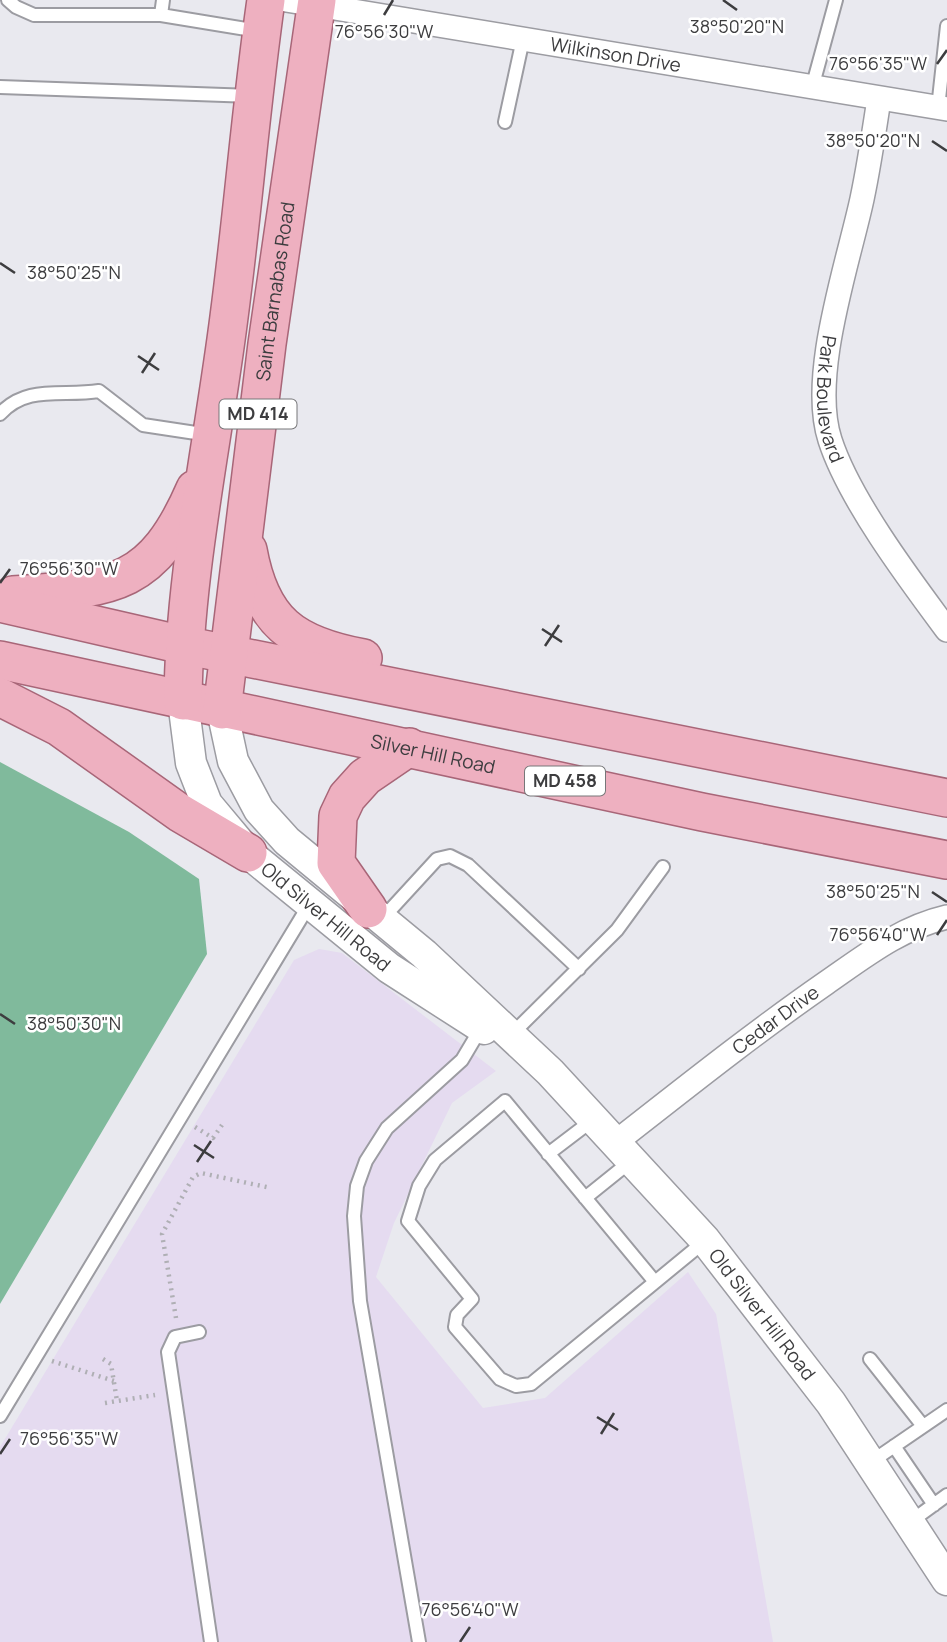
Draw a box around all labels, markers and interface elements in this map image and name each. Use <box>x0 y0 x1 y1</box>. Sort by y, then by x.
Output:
text: 38°50'20"N <box>690 14 784 38</box>
text: 76°56'30"W <box>335 19 433 43</box>
street label: Wilkinson Drive <box>548 31 683 78</box>
text: 76°56'35"W <box>829 51 927 75</box>
text: 38°50'20"N <box>826 128 920 152</box>
street label: Saint Barnabas Road <box>250 200 301 383</box>
text: 38°50'25"N <box>27 260 121 284</box>
street label: Park Boulevard <box>811 333 850 467</box>
road number: MD 414 <box>219 400 296 428</box>
text: 76°56'30"W <box>20 556 118 580</box>
street label: Silver Hill Road <box>368 728 498 780</box>
road number: MD 458 <box>525 766 605 796</box>
street label: Old Silver Hill Road <box>256 856 396 977</box>
text: 38°50'25"N <box>826 879 920 903</box>
text: 76°56'40"W <box>829 922 927 946</box>
street label: Cedar Drive <box>727 979 824 1060</box>
text: 38°50'30"N <box>27 1011 121 1035</box>
street label: Old Silver Hill Road <box>703 1243 822 1385</box>
text: 76°56'35"W <box>20 1426 118 1450</box>
text: 76°56'40"W <box>421 1597 519 1621</box>

